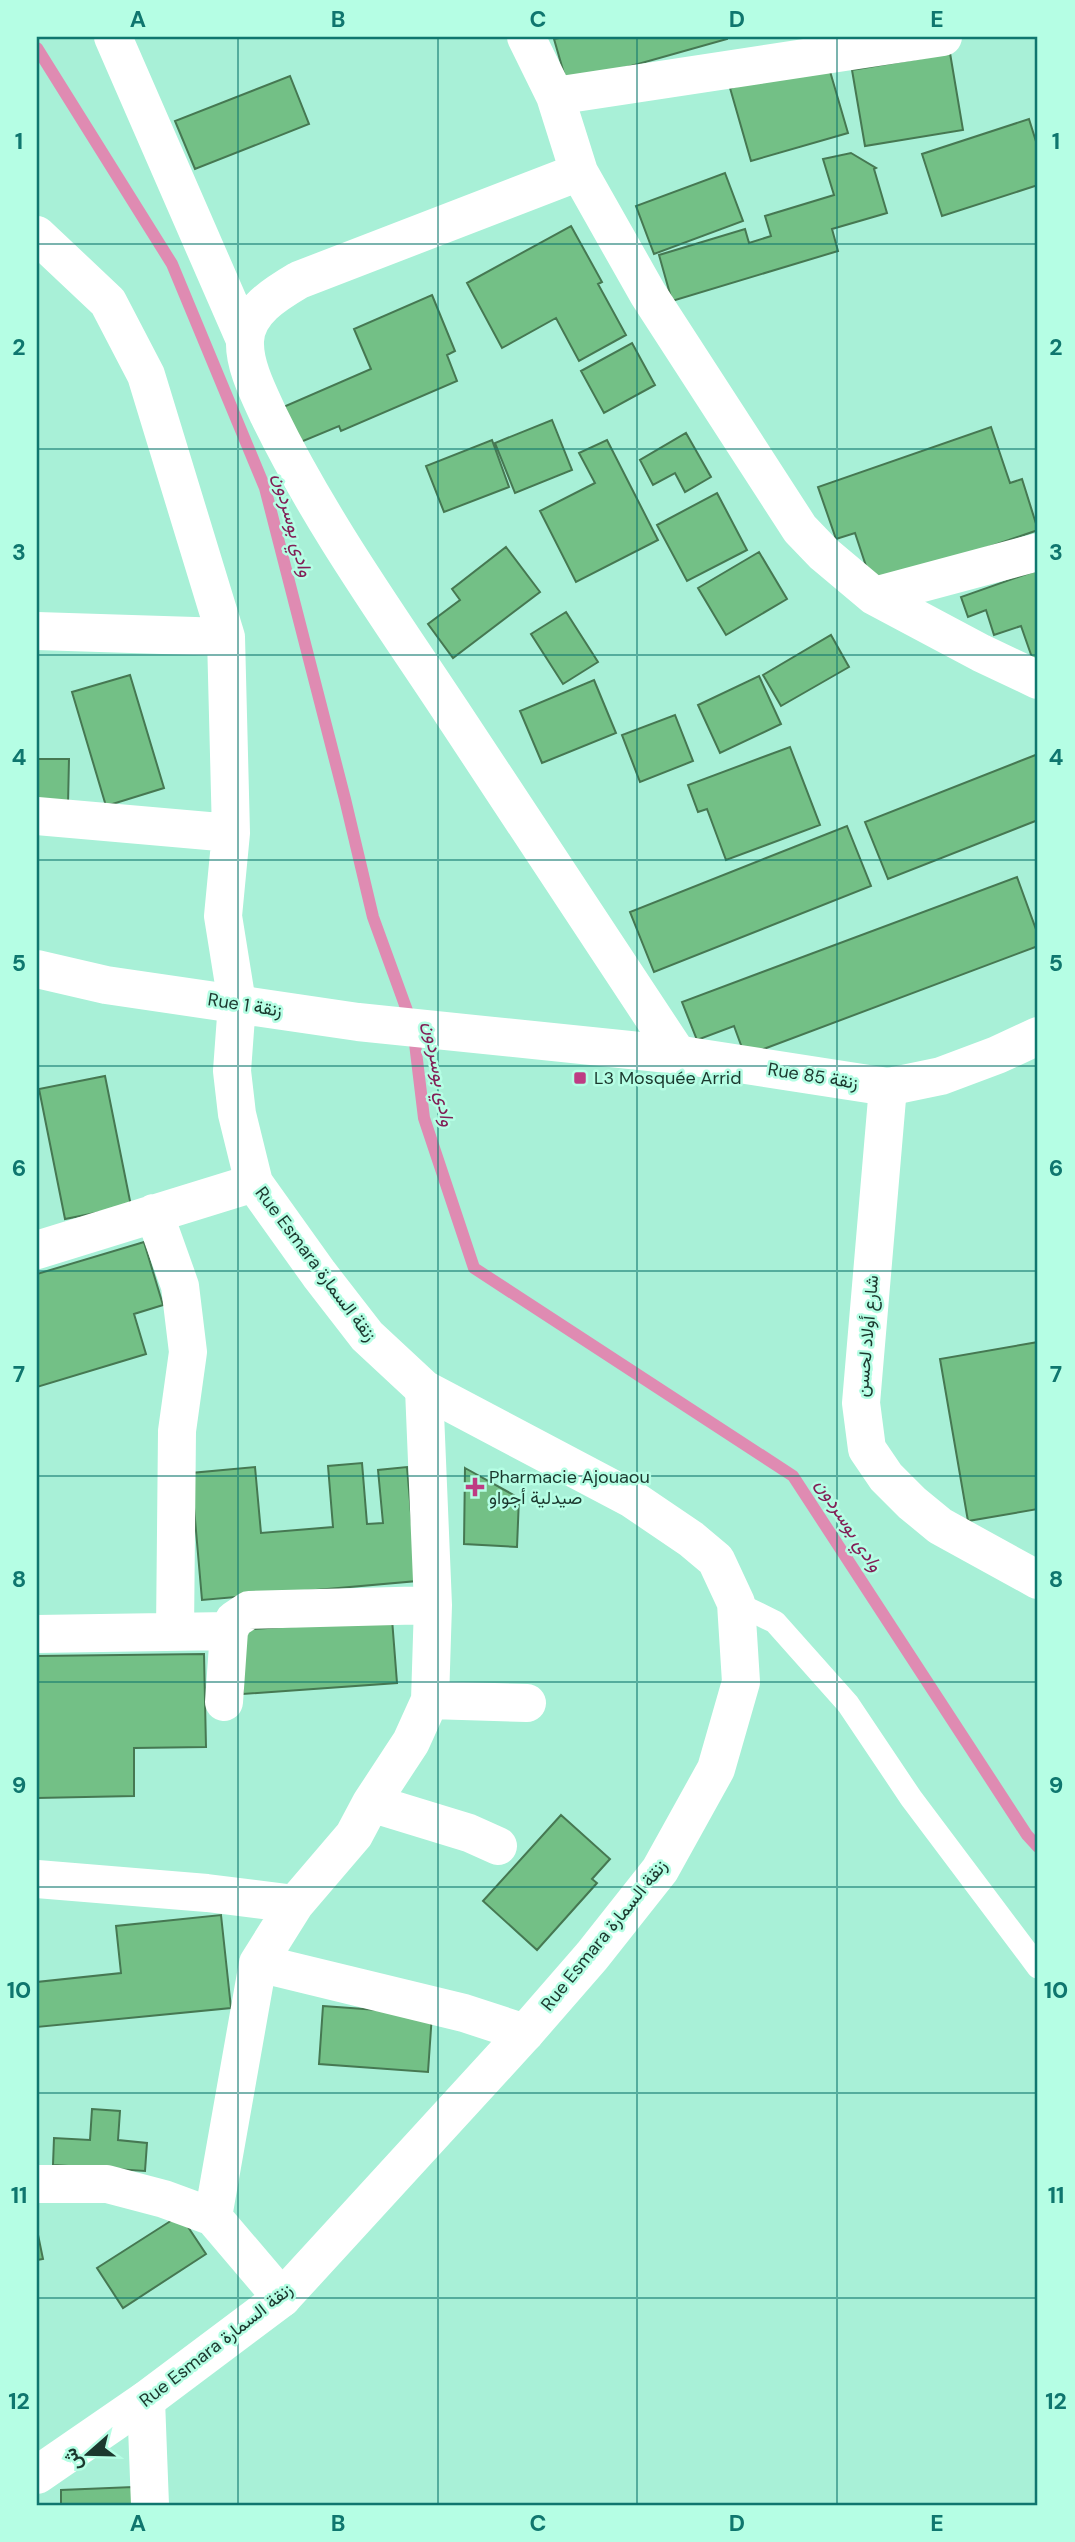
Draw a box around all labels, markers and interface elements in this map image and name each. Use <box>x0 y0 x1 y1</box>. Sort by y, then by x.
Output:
text: A <box>130 4 146 34</box>
text: B <box>331 4 345 34</box>
text: C <box>530 4 546 34</box>
text: D <box>729 4 745 34</box>
text: E <box>930 4 944 34</box>
text: 1 <box>15 126 23 156</box>
text: 1 <box>1052 126 1060 156</box>
text: 2 <box>12 332 26 362</box>
text: 2 <box>1049 332 1063 362</box>
water label: وادي بوسردون <box>264 471 319 581</box>
text: 3 <box>12 537 26 567</box>
text: 3 <box>1049 537 1063 567</box>
text: 4 <box>12 742 27 772</box>
text: 4 <box>1049 742 1064 772</box>
text: 5 <box>12 948 26 978</box>
text: 5 <box>1049 948 1063 978</box>
street label: Rue زنقة 1 <box>206 987 284 1023</box>
water label: وادي بوسردون <box>415 1020 461 1129</box>
street label: Rue 85 زنقة <box>766 1057 860 1095</box>
place label: L3 Mosquée Arrid <box>594 1066 741 1090</box>
marker: L3 Mosquée Arrid <box>572 1070 588 1086</box>
text: 6 <box>12 1153 26 1183</box>
text: 6 <box>1049 1153 1063 1183</box>
street label: Rue Esmara زنقة السمارة <box>250 1182 382 1346</box>
street label: شارع أولاد لحسن <box>850 1274 884 1398</box>
text: 7 <box>13 1359 25 1389</box>
text: 7 <box>1050 1359 1062 1389</box>
place label: Pharmacie Ajouaou صيدلية أجواو <box>489 1465 650 1510</box>
water label: وادي بوسردون <box>807 1474 889 1578</box>
marker: Pharmacie Ajouaou صيدلية أجواو <box>467 1479 483 1495</box>
text: 8 <box>12 1564 26 1594</box>
text: 8 <box>1049 1564 1063 1594</box>
text: 9 <box>12 1770 26 1800</box>
text: 9 <box>1049 1770 1063 1800</box>
street label: Rue Esmara زنقة السمارة <box>535 1854 673 2016</box>
text: 10 <box>7 1975 31 2005</box>
text: 10 <box>1044 1975 1068 2005</box>
text: 11 <box>11 2180 27 2210</box>
text: 11 <box>1048 2180 1064 2210</box>
street label: Rue Esmara زنقة السمارة <box>134 2278 298 2412</box>
text: 12 <box>8 2386 30 2416</box>
text: 12 <box>1045 2386 1067 2416</box>
north arrow <box>52 2420 122 2490</box>
text: ش <box>57 2444 88 2475</box>
text: A <box>130 2508 146 2538</box>
text: B <box>331 2508 345 2538</box>
text: C <box>530 2508 546 2538</box>
text: D <box>729 2508 745 2538</box>
text: E <box>930 2508 944 2538</box>

